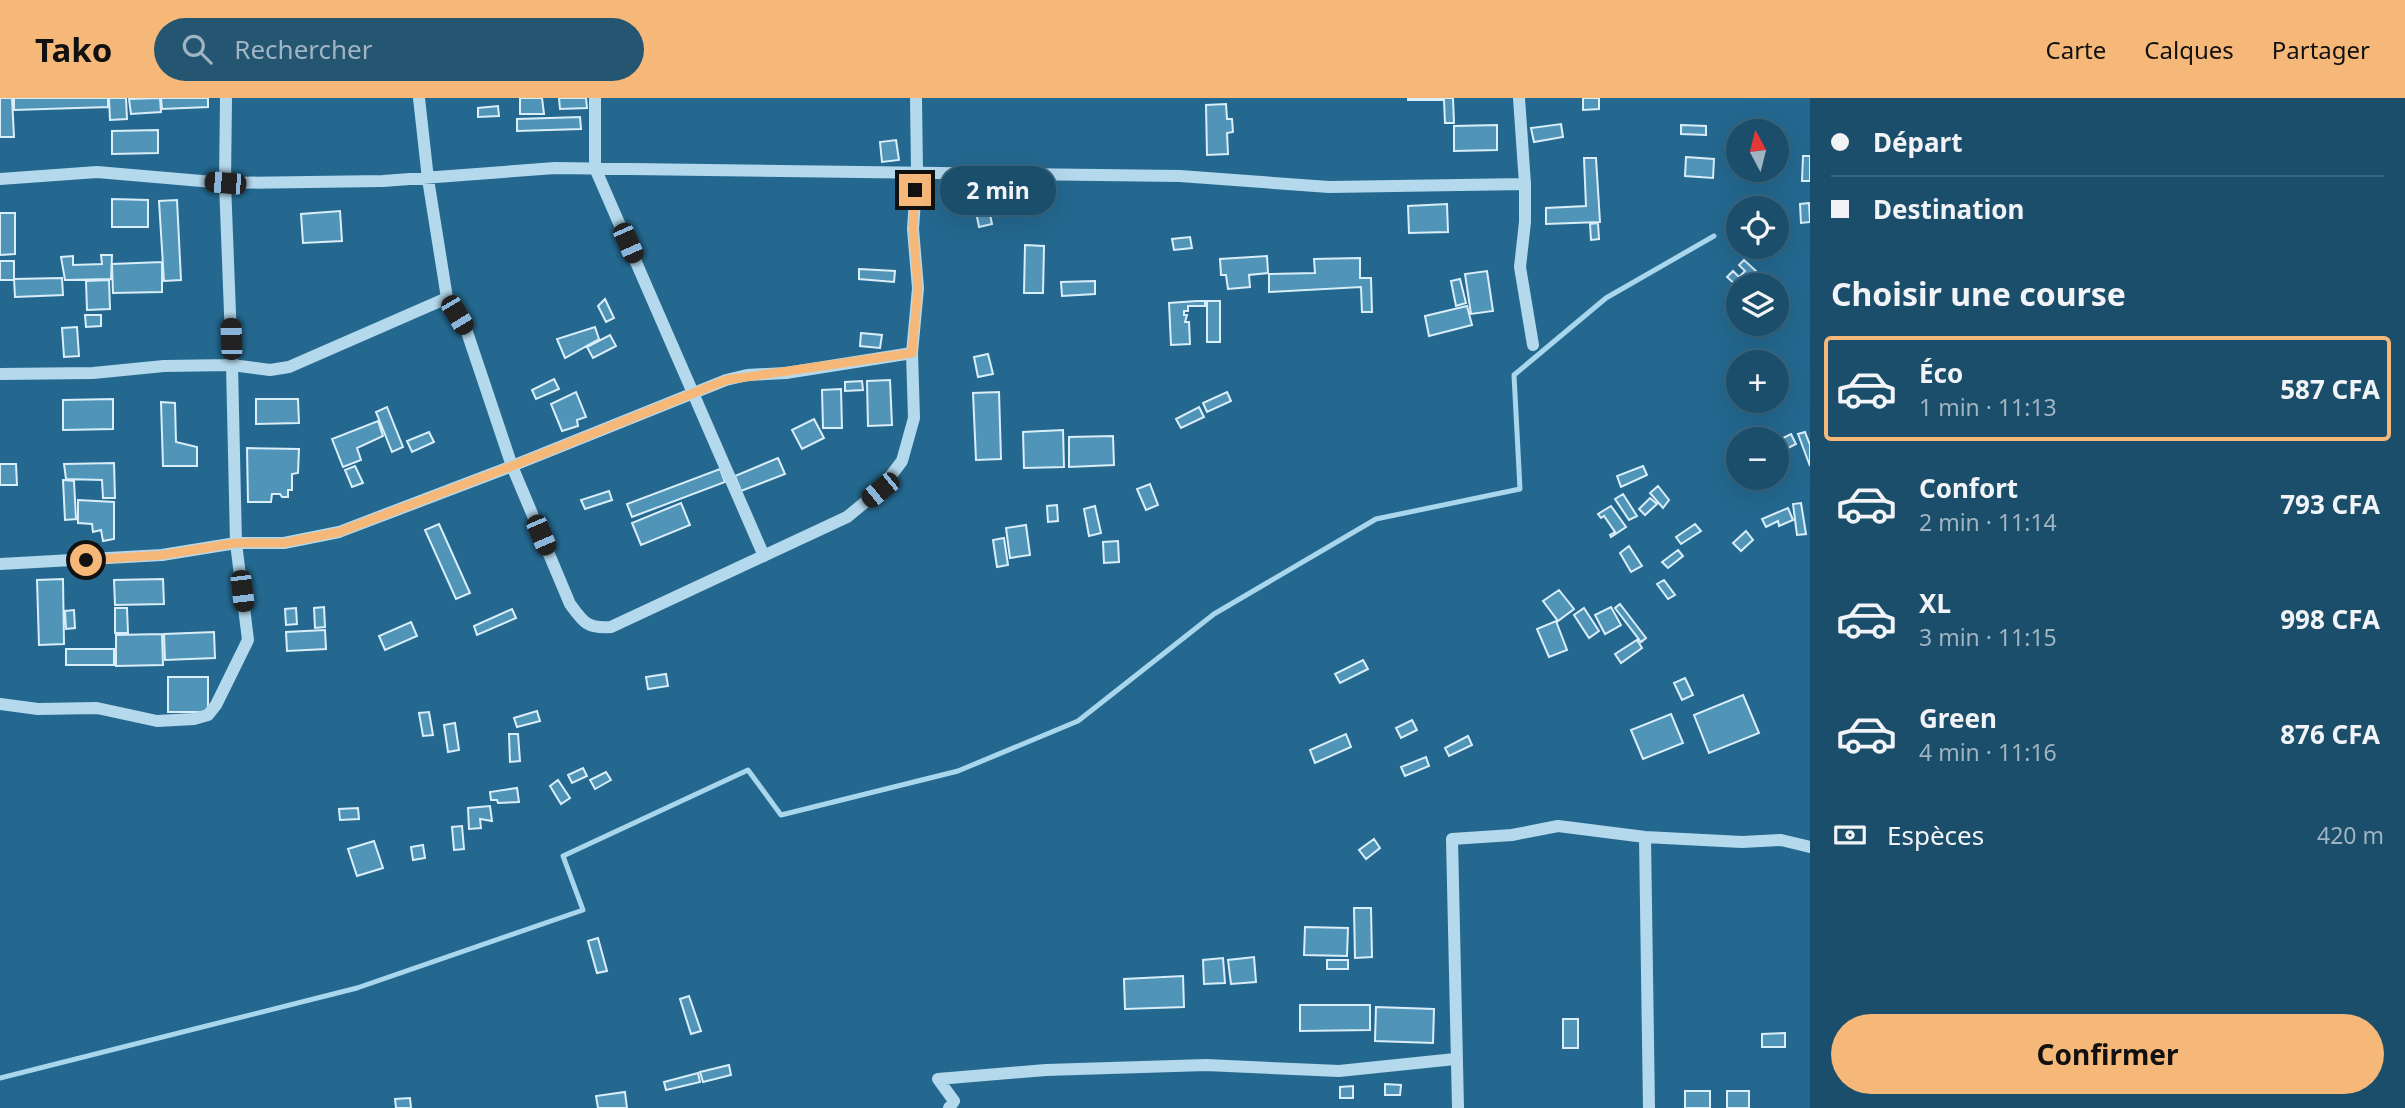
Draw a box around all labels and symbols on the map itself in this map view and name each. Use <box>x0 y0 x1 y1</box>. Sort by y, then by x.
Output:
north arrow <box>1726 119 1788 182</box>
callout: 2 min <box>940 166 1055 214</box>
car <box>204 171 247 195</box>
route end <box>899 174 931 206</box>
car <box>610 220 647 266</box>
car <box>438 292 477 338</box>
car <box>220 318 243 360</box>
car <box>858 469 903 511</box>
car <box>524 512 559 558</box>
route start <box>70 544 102 576</box>
car <box>230 569 255 613</box>

